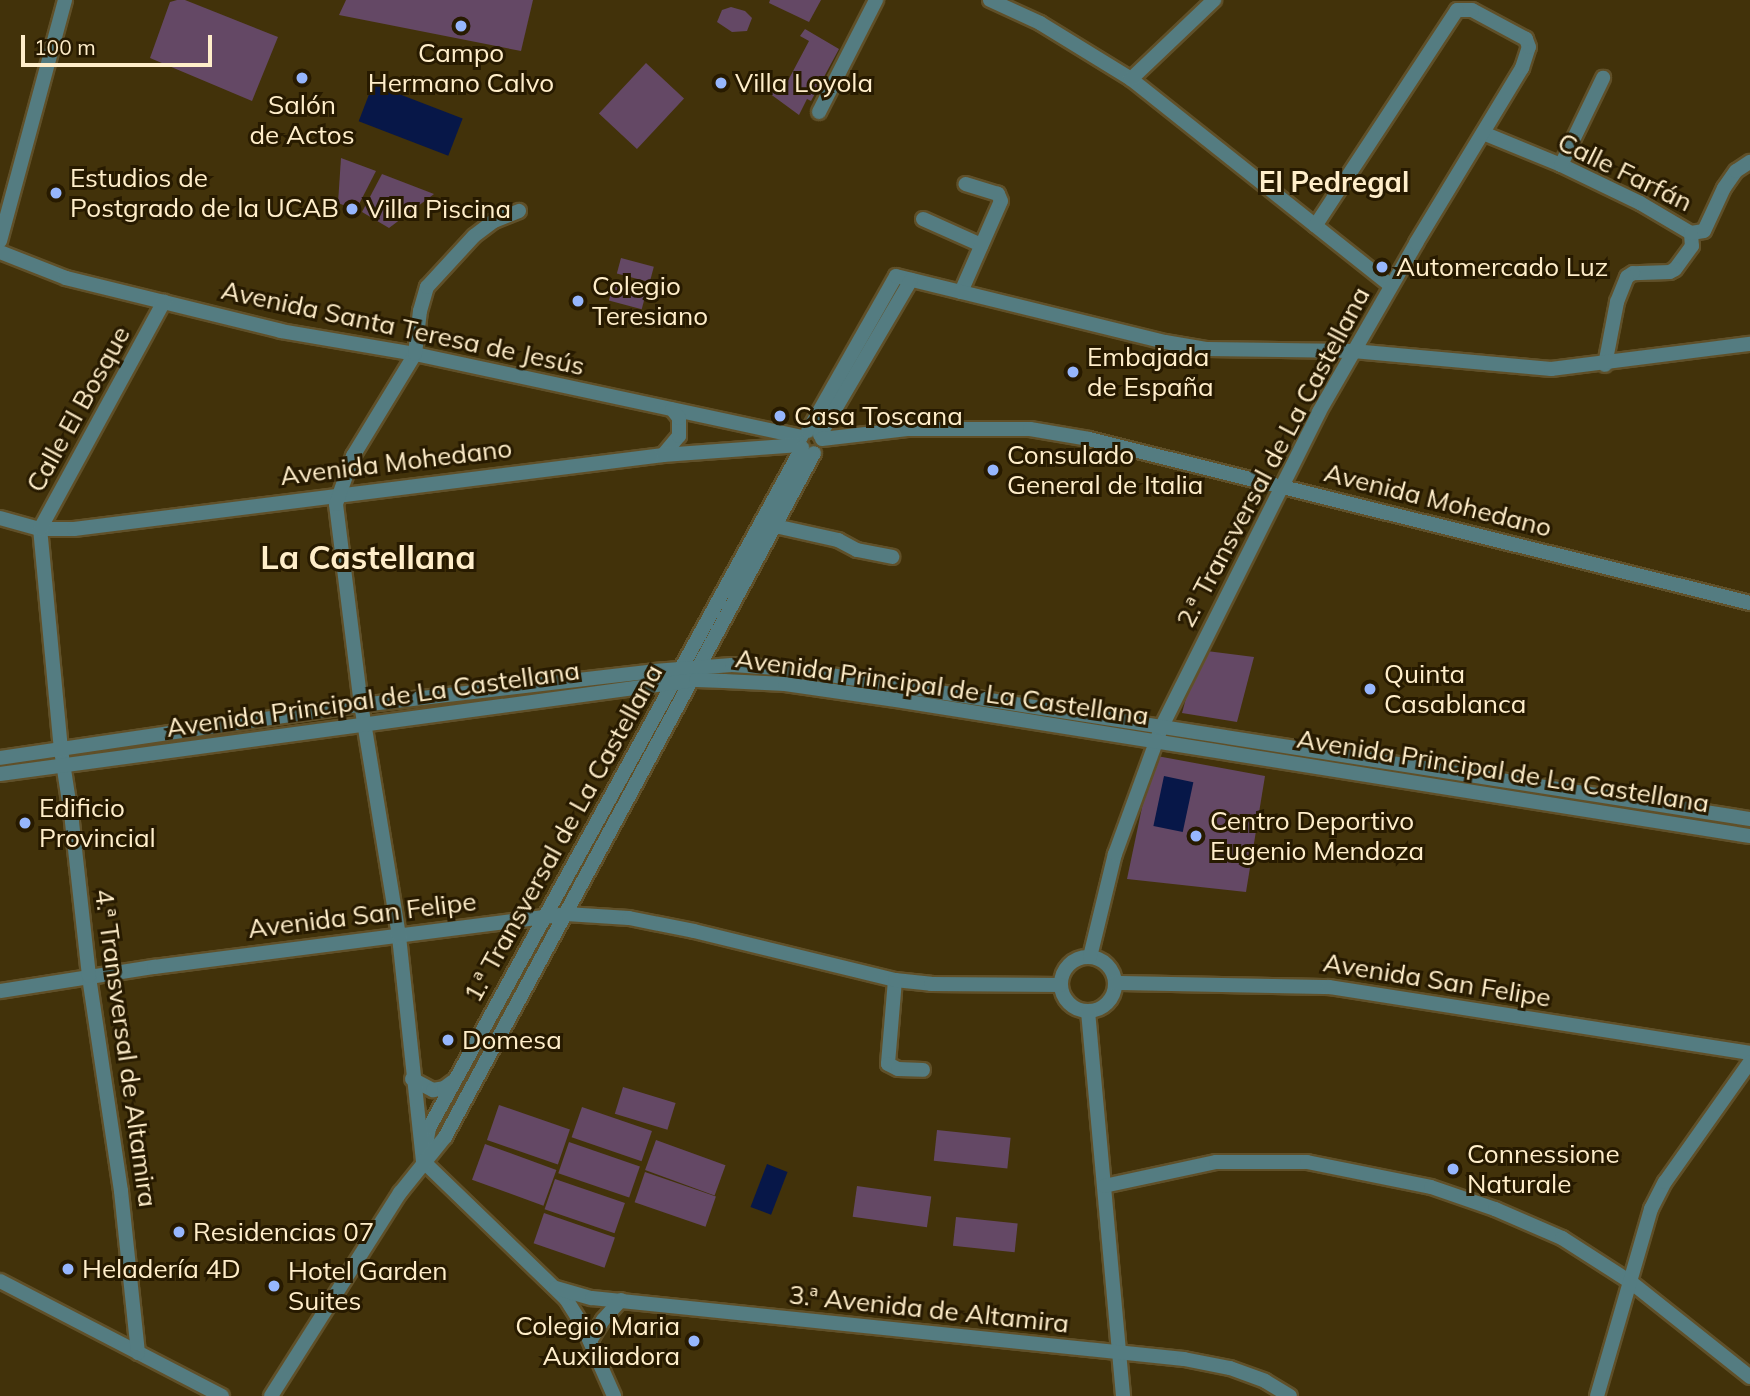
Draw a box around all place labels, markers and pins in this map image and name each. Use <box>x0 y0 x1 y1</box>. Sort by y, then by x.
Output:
marker: Campo Hermano Calvo <box>453 18 469 34</box>
place label: Campo Hermano Calvo <box>368 37 554 98</box>
place label: Villa Loyola <box>735 67 873 99</box>
marker: Salón de Actos <box>294 70 310 86</box>
marker: Villa Loyola <box>713 75 729 91</box>
place label: Salón de Actos <box>249 89 355 150</box>
place label: Estudios de Postgrado de la UCAB <box>70 162 339 224</box>
marker: Estudios de Postgrado de la UCAB <box>48 185 64 201</box>
place label: Villa Piscina <box>366 193 511 225</box>
marker: Villa Piscina <box>344 201 360 217</box>
place label: Automercado Luz <box>1396 251 1608 283</box>
marker: Automercado Luz <box>1374 259 1390 275</box>
place label: Colegio Teresiano <box>592 270 708 332</box>
marker: Colegio Teresiano <box>570 293 586 309</box>
place label: Embajada de España <box>1087 341 1214 402</box>
marker: Embajada de España <box>1065 364 1081 380</box>
place label: Casa Toscana <box>794 400 963 432</box>
marker: Casa Toscana <box>772 408 788 424</box>
place label: Consulado General de Italia <box>1007 439 1203 500</box>
marker: Consulado General de Italia <box>985 462 1001 478</box>
place label: Quinta Casablanca <box>1384 658 1526 720</box>
marker: Quinta Casablanca <box>1362 681 1378 697</box>
place label: Edificio Provincial <box>39 792 156 854</box>
place label: Centro Deportivo Eugenio Mendoza <box>1210 805 1424 866</box>
marker: Edificio Provincial <box>17 815 33 831</box>
marker: Centro Deportivo Eugenio Mendoza <box>1188 828 1204 844</box>
place label: Domesa <box>462 1024 562 1056</box>
marker: Domesa <box>440 1032 456 1048</box>
place label: Connessione Naturale <box>1467 1138 1620 1200</box>
marker: Connessione Naturale <box>1445 1161 1461 1177</box>
place label: Residencias 07 <box>193 1216 374 1248</box>
marker: Residencias 07 <box>171 1224 187 1240</box>
place label: Heladería 4D <box>82 1253 241 1285</box>
place label: Hotel Garden Suites <box>288 1255 448 1316</box>
marker: Heladería 4D <box>60 1261 76 1277</box>
marker: Hotel Garden Suites <box>266 1278 282 1294</box>
place label: Colegio Maria Auxiliadora <box>515 1310 680 1372</box>
marker: Colegio Maria Auxiliadora <box>686 1333 702 1349</box>

